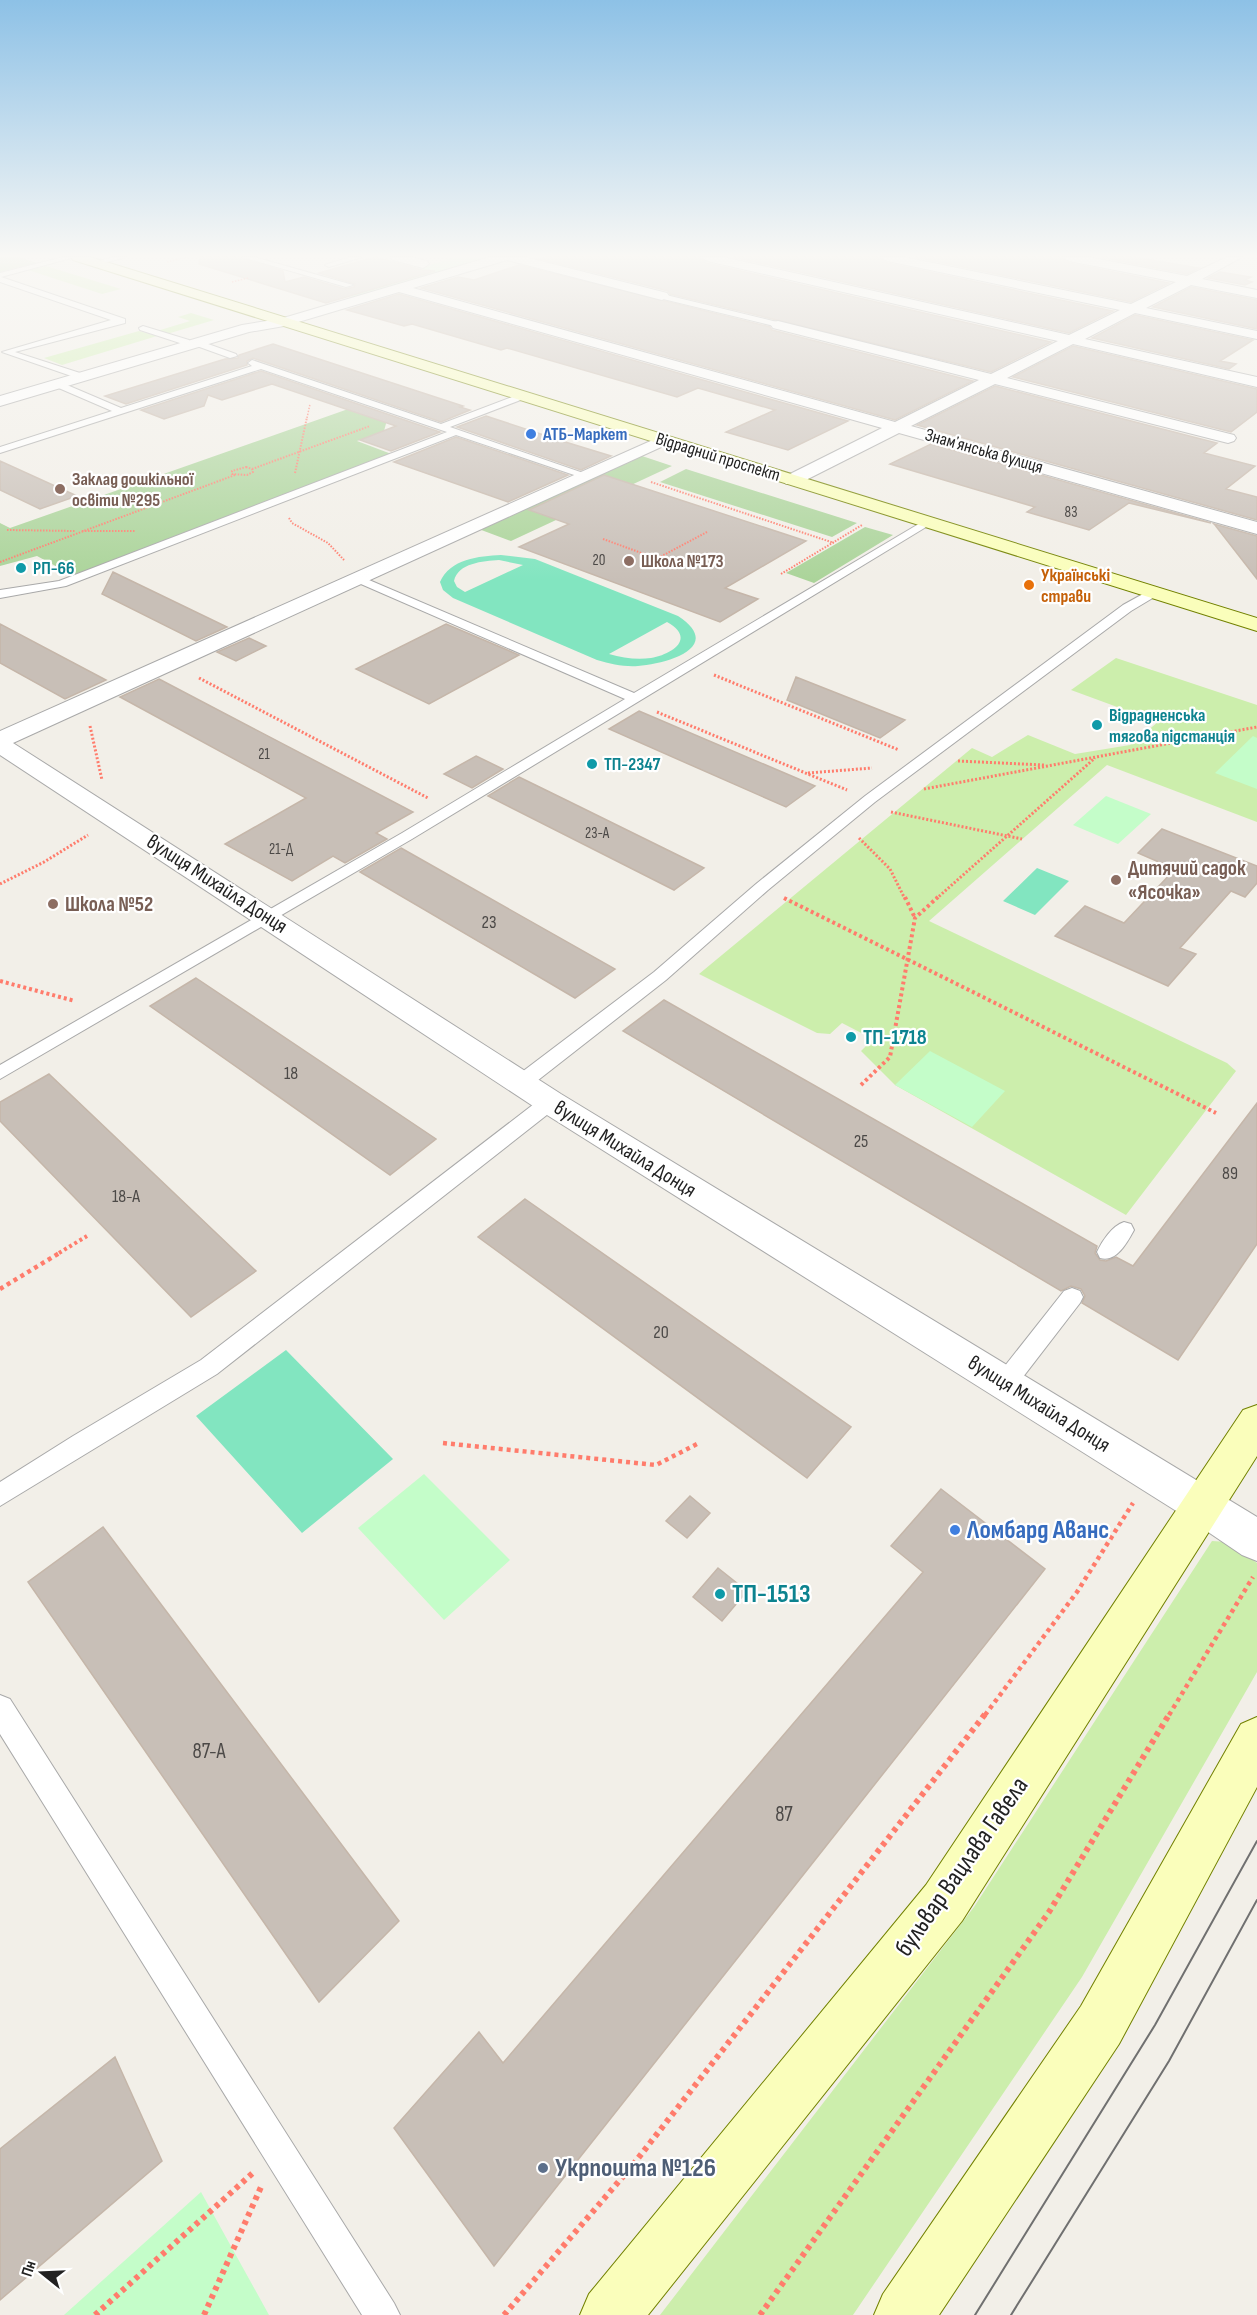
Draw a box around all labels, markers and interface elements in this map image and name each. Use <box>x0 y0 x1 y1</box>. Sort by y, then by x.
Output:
place label: АТБ-Маркет <box>542 424 628 445</box>
street label: Знамʼянська вулиця <box>923 424 1045 478</box>
marker: АТБ-Маркет <box>524 427 538 441</box>
street label: Відрадний проспект <box>653 428 783 486</box>
place label: Заклад дошкільної освіти №295 <box>72 469 195 511</box>
marker: Заклад дошкільної освіти №295 <box>53 482 67 496</box>
house number: 83 <box>1065 503 1077 522</box>
house number: 20 <box>593 551 605 570</box>
place label: Школа №173 <box>641 551 724 572</box>
marker: Школа №173 <box>622 554 636 568</box>
place label: РП-66 <box>33 558 75 579</box>
marker: РП-66 <box>14 561 28 575</box>
place label: Українські страви <box>1041 565 1110 607</box>
marker: Українські страви <box>1022 578 1036 592</box>
place label: Відрадненська тягова підстанція <box>1109 705 1235 747</box>
marker: Відрадненська тягова підстанція <box>1090 718 1104 732</box>
house number: 21 <box>258 745 270 764</box>
place label: ТП-2347 <box>604 754 660 775</box>
marker: ТП-2347 <box>585 757 599 771</box>
house number: 23-А <box>585 824 610 843</box>
street label: вулиця Михайла Донця <box>142 829 292 939</box>
house number: 21-Д <box>269 840 294 859</box>
place label: Дитячий садок «Ясочка» <box>1128 856 1246 905</box>
marker: Дитячий садок «Ясочка» <box>1109 873 1123 887</box>
place label: Школа №52 <box>65 892 153 917</box>
marker: Школа №52 <box>46 897 60 911</box>
house number: 23 <box>482 912 497 933</box>
place label: ТП-1718 <box>863 1025 927 1050</box>
marker: ТП-1718 <box>844 1030 858 1044</box>
house number: 18 <box>284 1063 298 1084</box>
street label: вулиця Михайла Донця <box>549 1095 701 1203</box>
house number: 25 <box>854 1131 868 1152</box>
house number: 89 <box>1222 1163 1238 1184</box>
house number: 18-А <box>112 1186 140 1207</box>
house number: 20 <box>653 1322 669 1343</box>
street label: вулиця Михайла Донця <box>963 1350 1115 1458</box>
place label: Ломбард Аванс <box>966 1515 1109 1546</box>
marker: Ломбард Аванс <box>948 1523 962 1537</box>
place label: ТП-1513 <box>732 1579 811 1610</box>
marker: ТП-1513 <box>713 1587 727 1601</box>
house number: 87-А <box>193 1739 226 1764</box>
street label: бульвар Вацлава Гавела <box>889 1771 1035 1963</box>
house number: 87 <box>775 1802 793 1827</box>
place label: Укрпошта №126 <box>555 2153 716 2184</box>
marker: Укрпошта №126 <box>536 2161 550 2175</box>
north arrow <box>12 2243 72 2303</box>
text: Пн <box>18 2259 41 2279</box>

